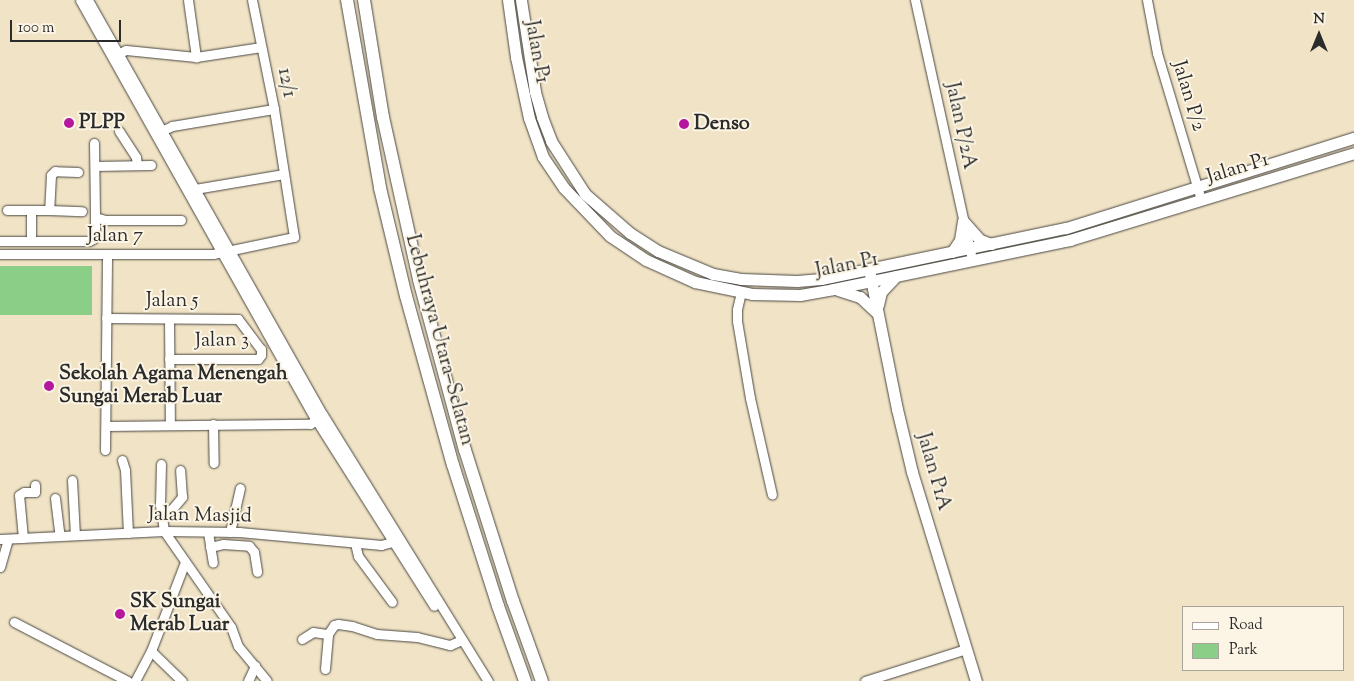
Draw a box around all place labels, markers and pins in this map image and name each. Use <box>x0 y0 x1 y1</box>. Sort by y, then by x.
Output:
place label: PLPP <box>79 111 125 135</box>
place label: Denso <box>694 112 750 136</box>
marker: PLPP <box>63 117 75 129</box>
marker: Denso <box>678 118 690 130</box>
place label: Sekolah Agama Menengah Sungai Merab Luar <box>59 362 288 409</box>
marker: Sekolah Agama Menengah Sungai Merab Luar <box>43 380 55 392</box>
place label: SK Sungai Merab Luar <box>130 590 229 637</box>
marker: SK Sungai Merab Luar <box>114 608 126 620</box>

